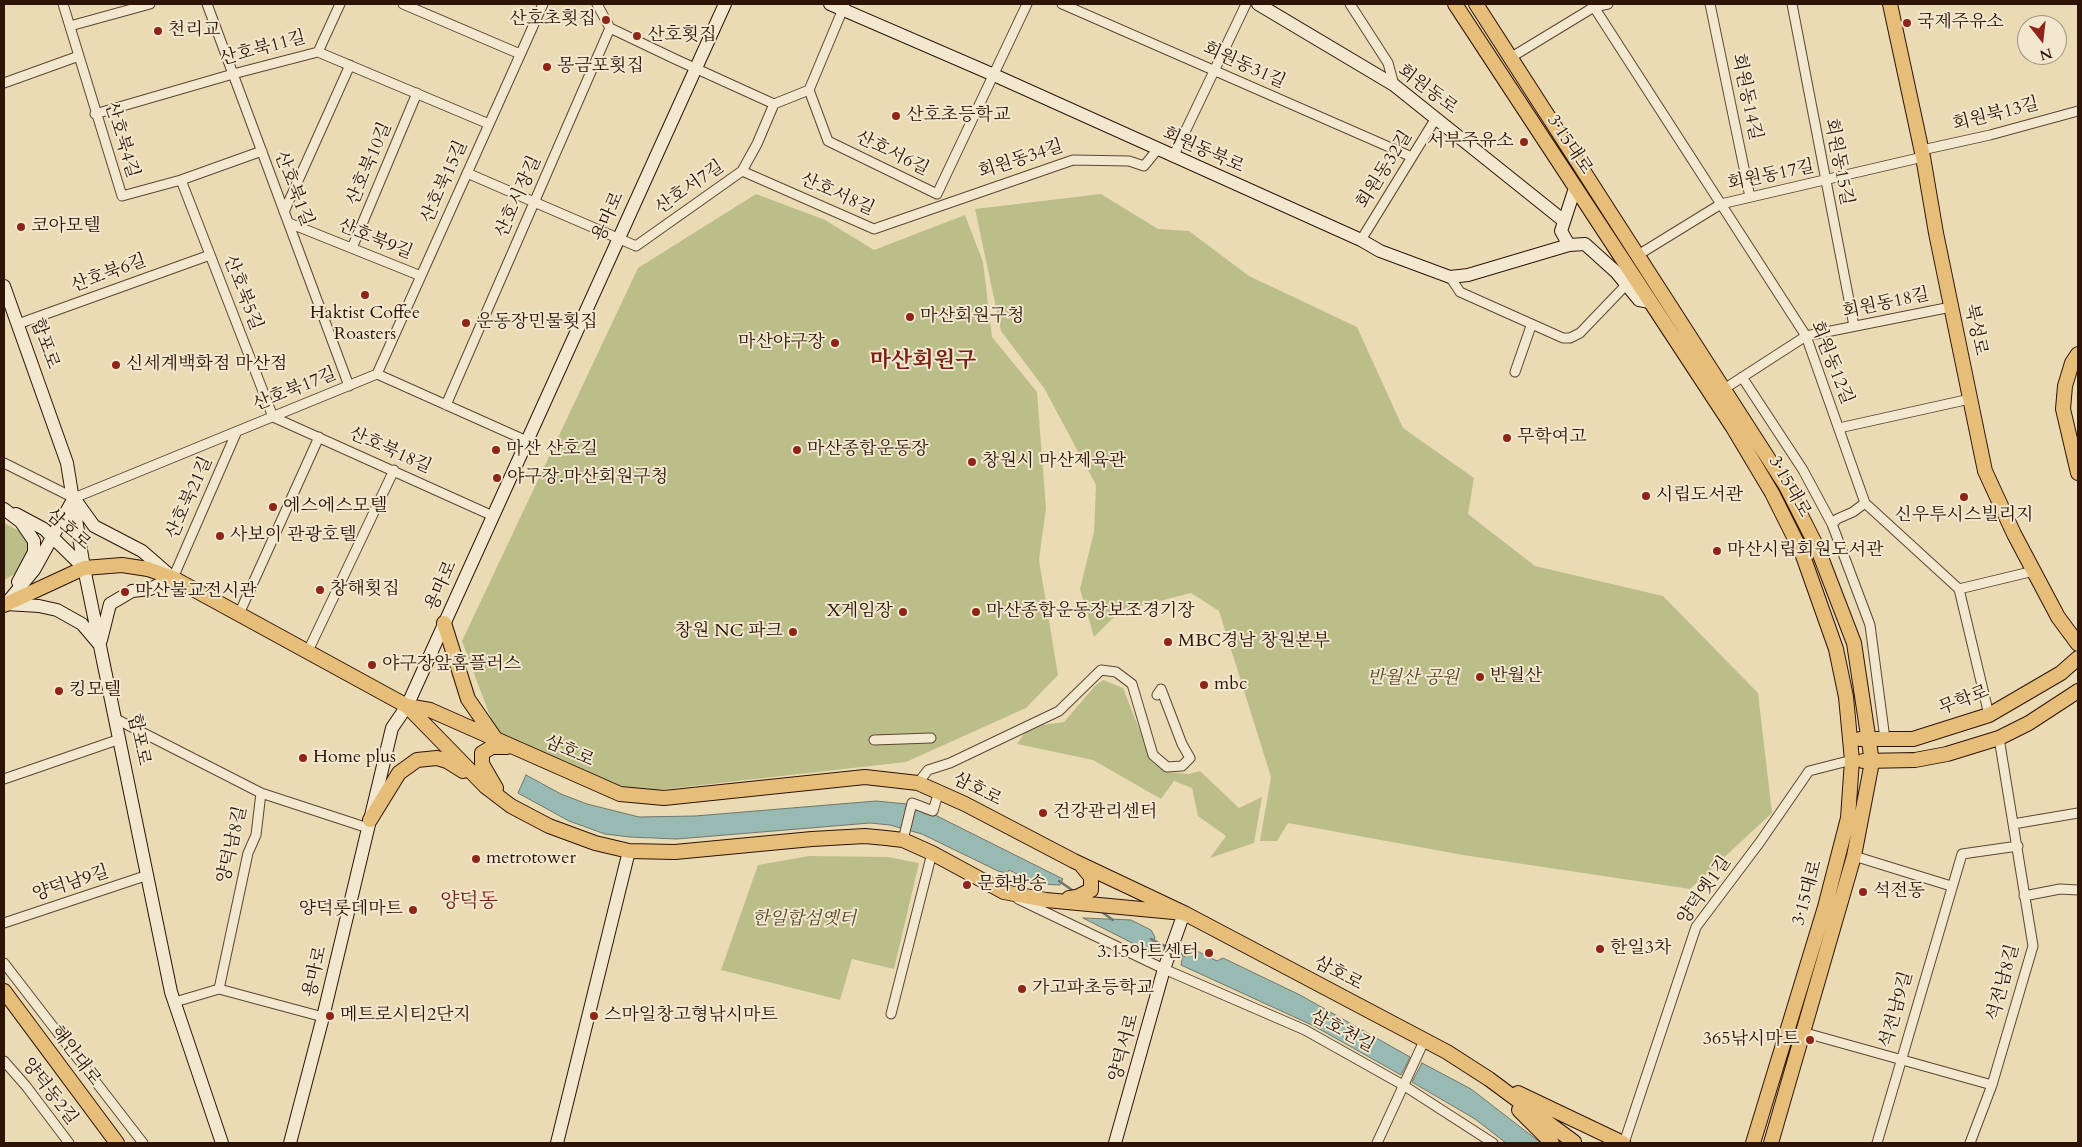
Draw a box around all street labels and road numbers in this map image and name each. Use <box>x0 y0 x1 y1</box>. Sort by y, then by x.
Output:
street label: 산호북11길 <box>218 27 308 71</box>
street label: 회원동31길 <box>1199 38 1289 94</box>
street label: 회원동14길 <box>1726 52 1766 142</box>
street label: 회원동로 <box>1393 60 1461 120</box>
street label: 회원북13길 <box>1951 94 2041 136</box>
street label: 산호북4길 <box>99 99 143 181</box>
street label: 3·15대로 <box>1542 111 1596 179</box>
street label: 회원동15길 <box>1819 117 1857 207</box>
street label: 산호북10길 <box>343 119 397 209</box>
street label: 회원동북로 <box>1159 123 1247 179</box>
street label: 산호서6길 <box>852 127 932 181</box>
street label: 회원동32길 <box>1353 127 1417 213</box>
street label: 회원동34길 <box>976 136 1066 184</box>
street label: 산호북15길 <box>417 137 473 227</box>
street label: 산호북1길 <box>269 148 317 230</box>
street label: 산호시장길 <box>491 153 547 241</box>
street label: 회원동17길 <box>1726 156 1816 196</box>
street label: 산호서7길 <box>652 157 728 219</box>
street label: 산호서8길 <box>797 169 877 221</box>
street label: 용마로 <box>589 189 629 245</box>
street label: 산호북9길 <box>334 215 416 265</box>
street label: 산호북6길 <box>68 250 150 298</box>
street label: 산호북5길 <box>218 252 266 334</box>
street label: 회원동18길 <box>1841 284 1931 324</box>
street label: 북성로 <box>1959 302 1991 358</box>
street label: 합포로 <box>25 316 63 372</box>
street label: 회원동12길 <box>1805 318 1857 408</box>
street label: 산호북17길 <box>250 364 340 416</box>
street label: 산호북18길 <box>345 423 435 479</box>
street label: 3·15대로 <box>1763 452 1815 522</box>
street label: 산호북21길 <box>162 453 218 543</box>
street label: 삼호로 <box>41 505 95 555</box>
street label: 용마로 <box>422 558 462 614</box>
street label: 무학로 <box>1936 682 1992 720</box>
street label: 합포로 <box>122 712 154 768</box>
street label: 삼호로 <box>541 732 597 772</box>
street label: 삼호로 <box>949 769 1005 811</box>
street label: 양덕남8길 <box>214 804 252 886</box>
street label: 양덕옛1길 <box>1674 853 1736 929</box>
street label: 3·15대로 <box>1788 858 1828 928</box>
street label: 양덕남9길 <box>30 862 112 906</box>
street label: 석전남8길 <box>1983 942 2025 1024</box>
street label: 용마로 <box>300 944 332 1000</box>
street label: 삼호로 <box>1310 952 1366 996</box>
street label: 석전남9길 <box>1876 969 1918 1051</box>
street label: 삼호천길 <box>1306 1006 1378 1058</box>
street label: 양덕서로 <box>1106 1012 1144 1084</box>
street label: 해안대로 <box>45 1022 105 1090</box>
street label: 양덕동2길 <box>16 1054 82 1130</box>

